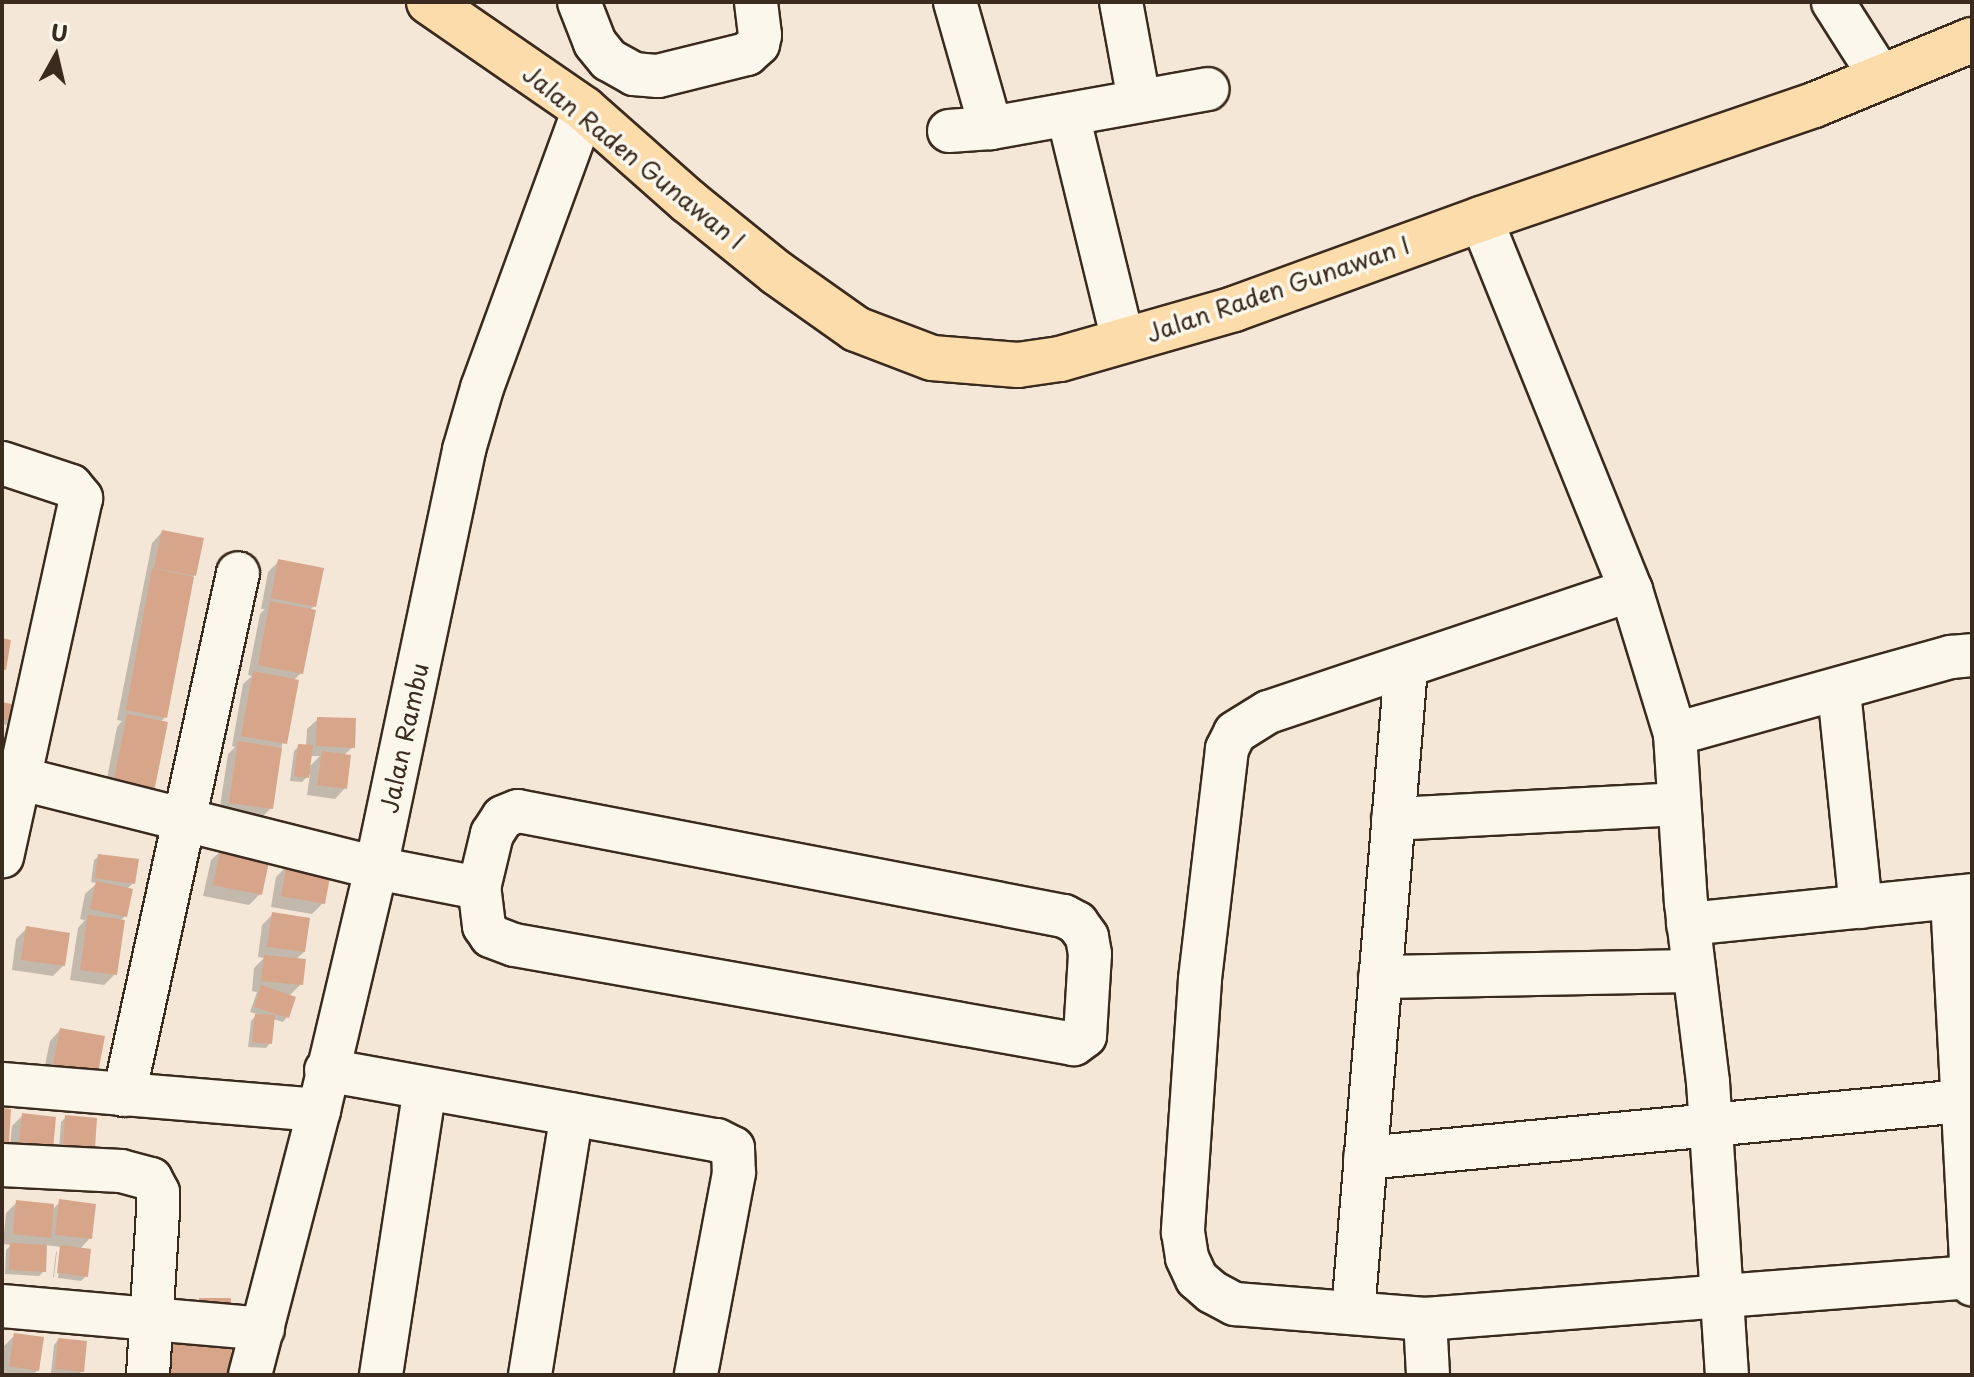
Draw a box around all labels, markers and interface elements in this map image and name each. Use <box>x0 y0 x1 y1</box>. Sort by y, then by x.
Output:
text: U <box>49 14 70 49</box>
north arrow <box>16 16 96 96</box>
street label: Jalan Raden Gunawan I <box>517 58 751 256</box>
street label: Jalan Raden Gunawan I <box>1142 230 1414 348</box>
street label: Jalan Rambu <box>374 660 434 816</box>

